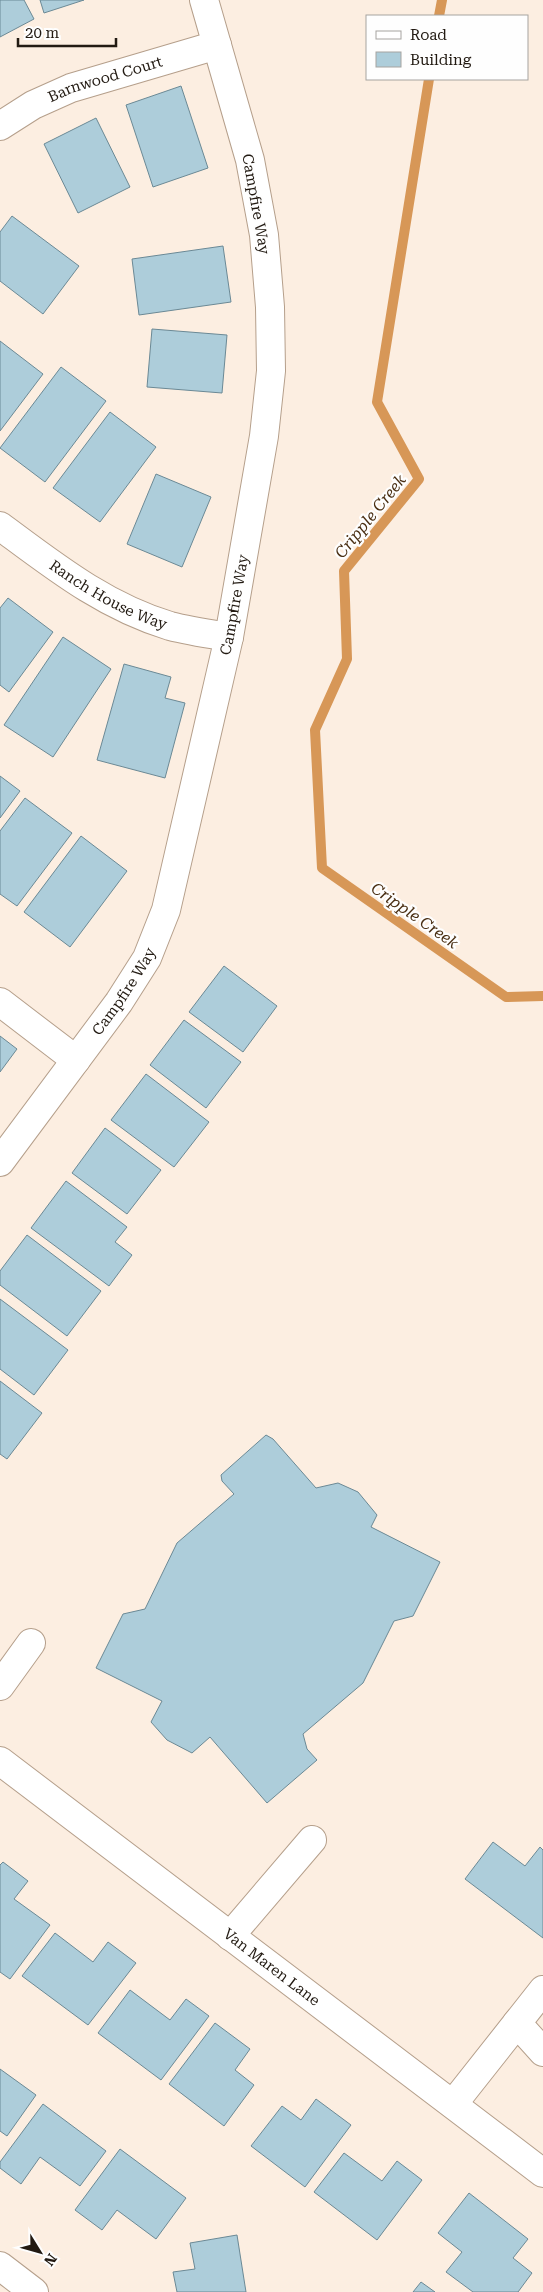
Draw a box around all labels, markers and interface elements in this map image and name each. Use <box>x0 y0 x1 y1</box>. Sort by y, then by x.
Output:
scale bar <box>18 15 115 47</box>
legend <box>366 15 528 80</box>
text: 20 m <box>25 24 60 42</box>
text: Road <box>410 26 447 44</box>
text: Building <box>410 51 472 69</box>
street label: Barnwood Court <box>45 52 165 106</box>
street label: Campfire Way <box>238 152 274 256</box>
water label: Cripple Creek <box>331 470 410 562</box>
street label: Campfire Way <box>216 553 252 657</box>
street label: Ranch House Way <box>46 556 169 633</box>
water label: Cripple Creek <box>367 878 462 953</box>
street label: Campfire Way <box>88 945 159 1039</box>
street label: Van Maren Lane <box>220 1925 324 2010</box>
north arrow <box>15 2227 65 2277</box>
text: N <box>41 2251 60 2269</box>

